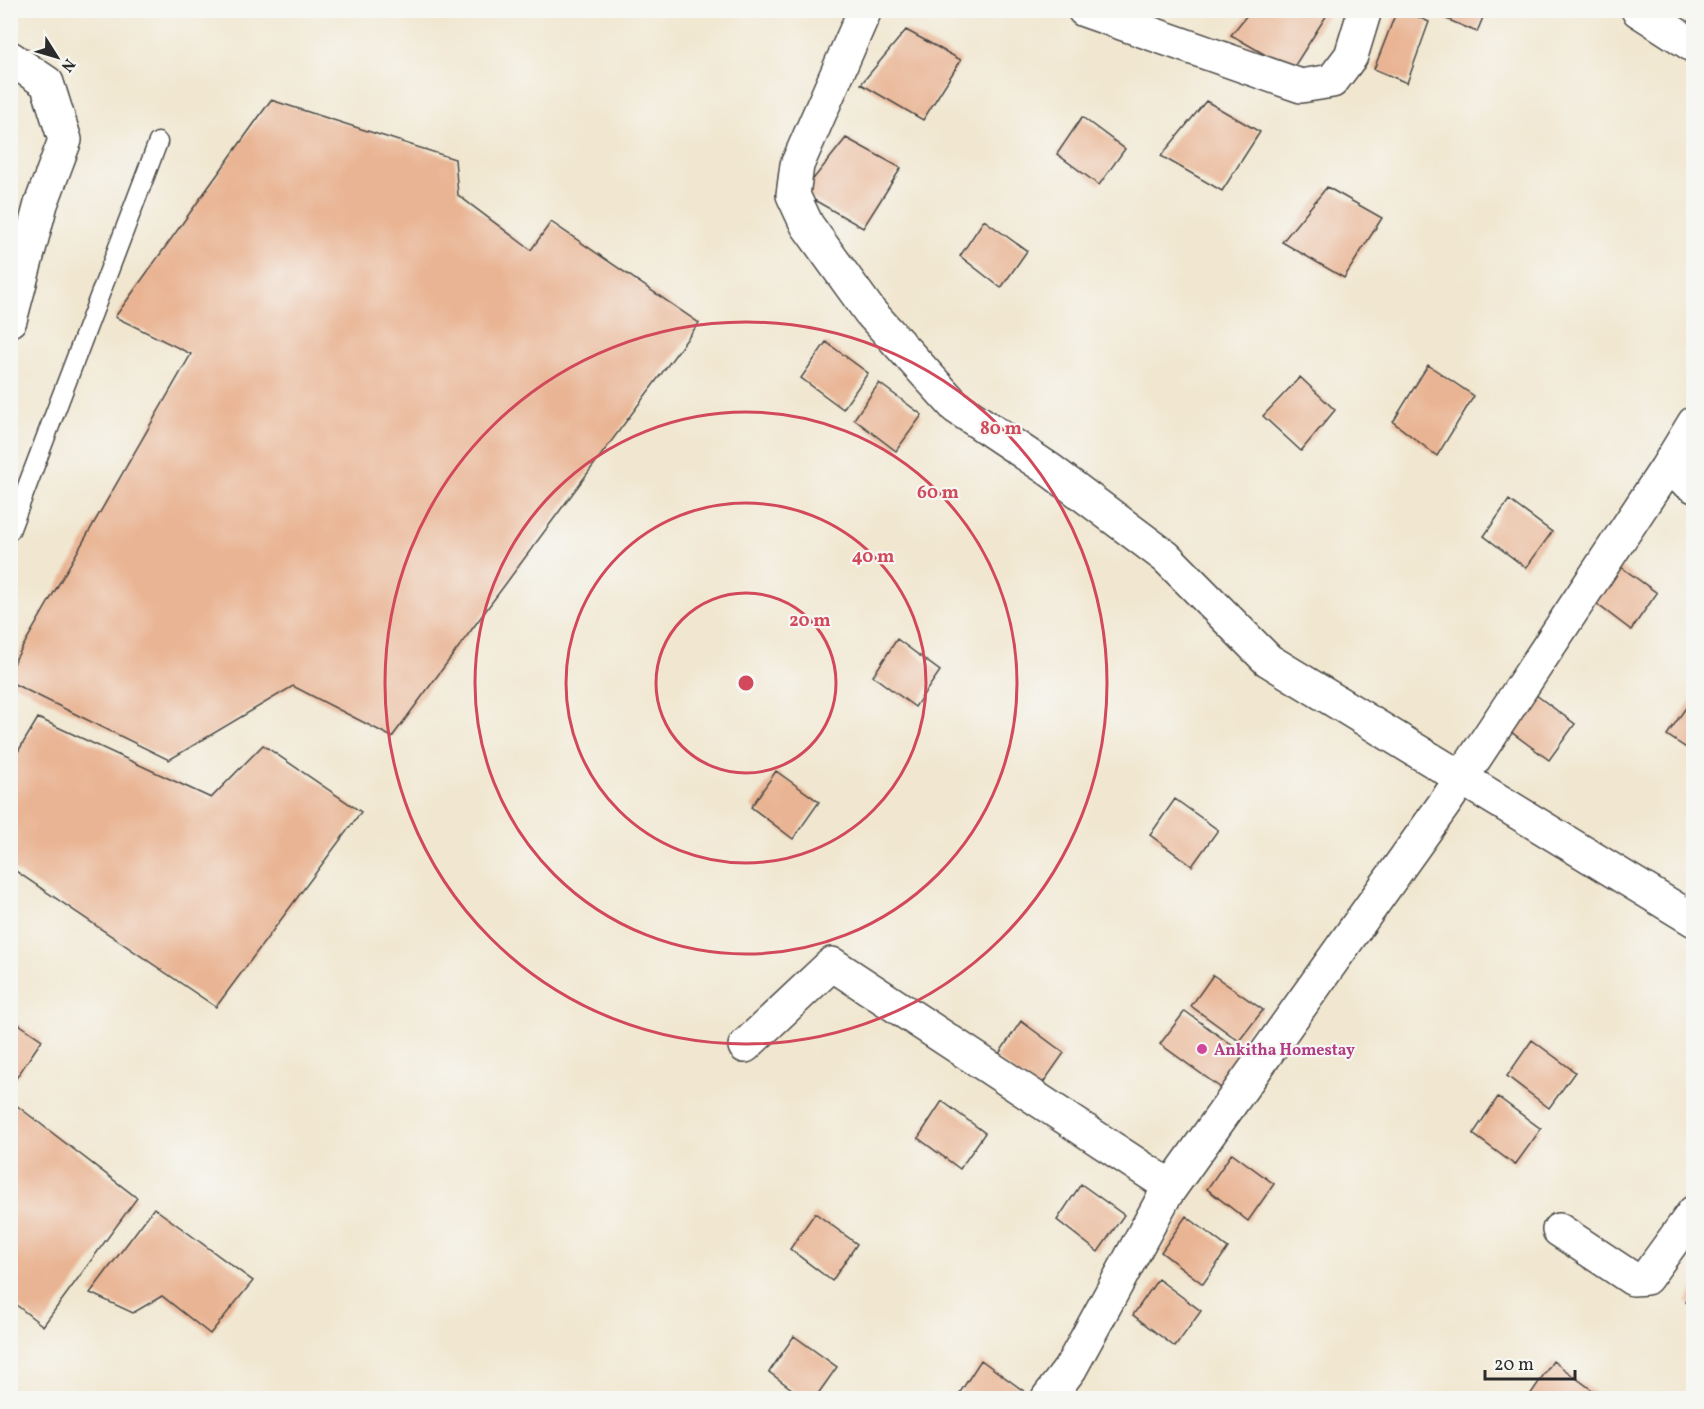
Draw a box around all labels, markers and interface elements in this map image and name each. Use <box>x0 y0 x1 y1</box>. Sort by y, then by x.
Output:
north arrow <box>27 27 87 87</box>
text: N <box>55 54 80 76</box>
text: 80 m <box>980 417 1022 442</box>
text: 60 m <box>917 481 959 506</box>
text: 40 m <box>852 545 894 570</box>
text: 20 m <box>789 609 831 634</box>
centre of rings <box>736 673 756 693</box>
place label: Ankitha Homestay <box>1214 1040 1355 1062</box>
marker: Ankitha Homestay <box>1195 1042 1209 1056</box>
scale bar <box>1485 1343 1575 1381</box>
text: 20 m <box>1494 1353 1534 1378</box>

